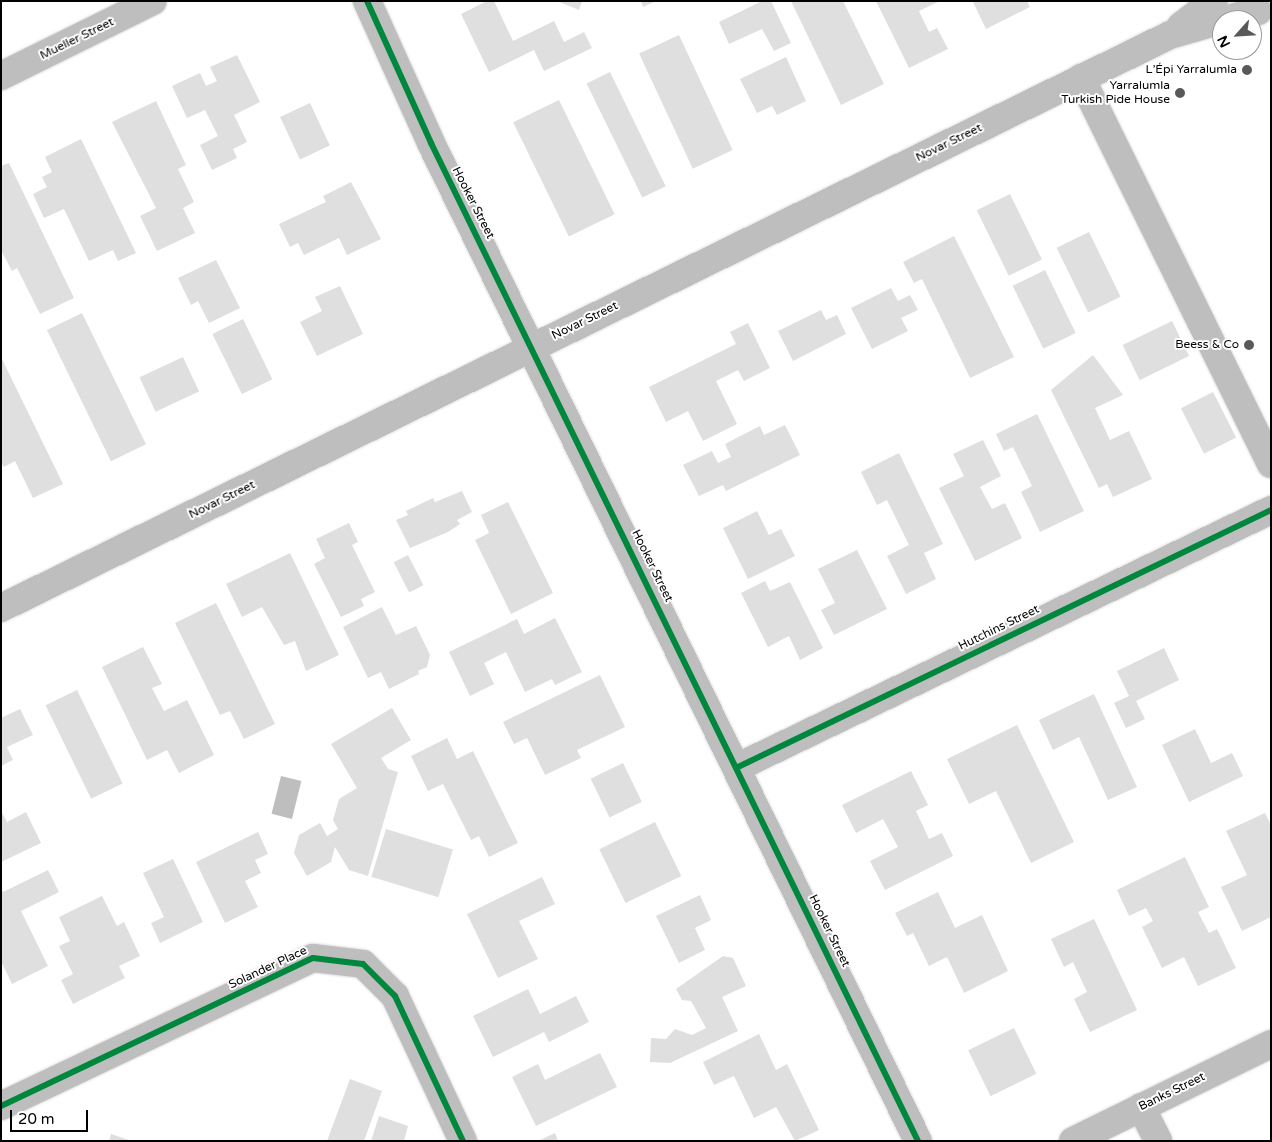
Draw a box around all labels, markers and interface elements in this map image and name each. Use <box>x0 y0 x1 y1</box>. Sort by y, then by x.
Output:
north arrow <box>1212 10 1262 60</box>
street label: Mueller Street <box>38 15 116 63</box>
text: N <box>1214 33 1234 50</box>
place label: L’Épi Yarralumla <box>1146 63 1237 77</box>
marker: L’Épi Yarralumla <box>1241 64 1253 76</box>
place label: Yarralumla Turkish Pide House <box>1061 79 1170 107</box>
marker: Yarralumla Turkish Pide House <box>1174 87 1186 99</box>
street label: Novar Street <box>914 121 984 165</box>
street label: Hooker Street <box>449 165 497 241</box>
street label: Novar Street <box>550 299 620 343</box>
place label: Beess & Co <box>1175 338 1239 352</box>
marker: Beess & Co <box>1243 339 1255 351</box>
street label: Novar Street <box>187 478 257 522</box>
street label: Hooker Street <box>628 527 676 605</box>
street label: Hutchins Street <box>956 602 1042 654</box>
street label: Hooker Street <box>805 892 853 970</box>
street label: Solander Place <box>227 944 309 992</box>
street label: Banks Street <box>1136 1070 1208 1114</box>
scale bar <box>12 1100 90 1132</box>
text: 20 m <box>18 1110 55 1128</box>

